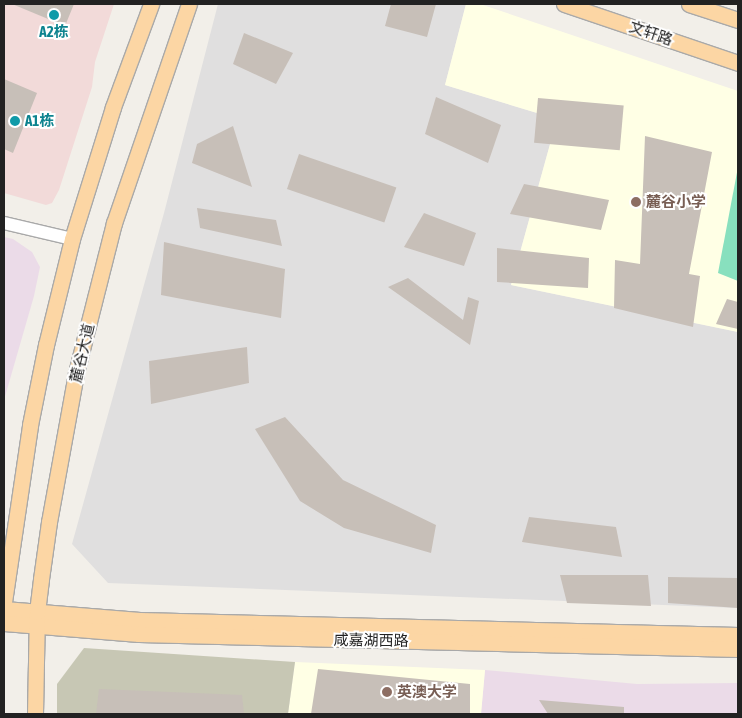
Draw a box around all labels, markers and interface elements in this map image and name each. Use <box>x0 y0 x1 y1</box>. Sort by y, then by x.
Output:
marker: A2栋 <box>48 9 60 21</box>
street label: 文轩路 <box>627 17 675 49</box>
place label: A2栋 <box>39 23 69 41</box>
place label: A1栋 <box>25 112 54 130</box>
marker: A1栋 <box>9 115 21 127</box>
place label: 麓谷小学 <box>646 193 706 211</box>
marker: 麓谷小学 <box>630 196 642 208</box>
street label: 麓谷大道 <box>66 322 98 384</box>
street label: 咸嘉湖西路 <box>333 630 409 650</box>
place label: 英澳大学 <box>397 683 457 701</box>
marker: 英澳大学 <box>381 686 393 698</box>

